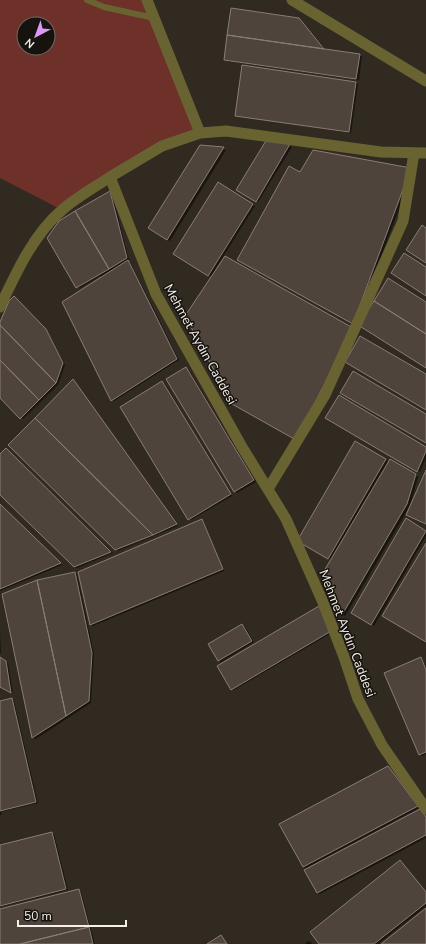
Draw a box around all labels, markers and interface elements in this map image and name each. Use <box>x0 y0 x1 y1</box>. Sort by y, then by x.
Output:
north arrow <box>16 16 56 56</box>
text: N <box>22 35 38 52</box>
street label: Mehmet Aydın Caddesi <box>159 281 241 408</box>
street label: Mehmet Aydın Caddesi <box>314 567 380 700</box>
scale bar <box>18 902 126 928</box>
text: 50 m <box>24 908 52 924</box>

